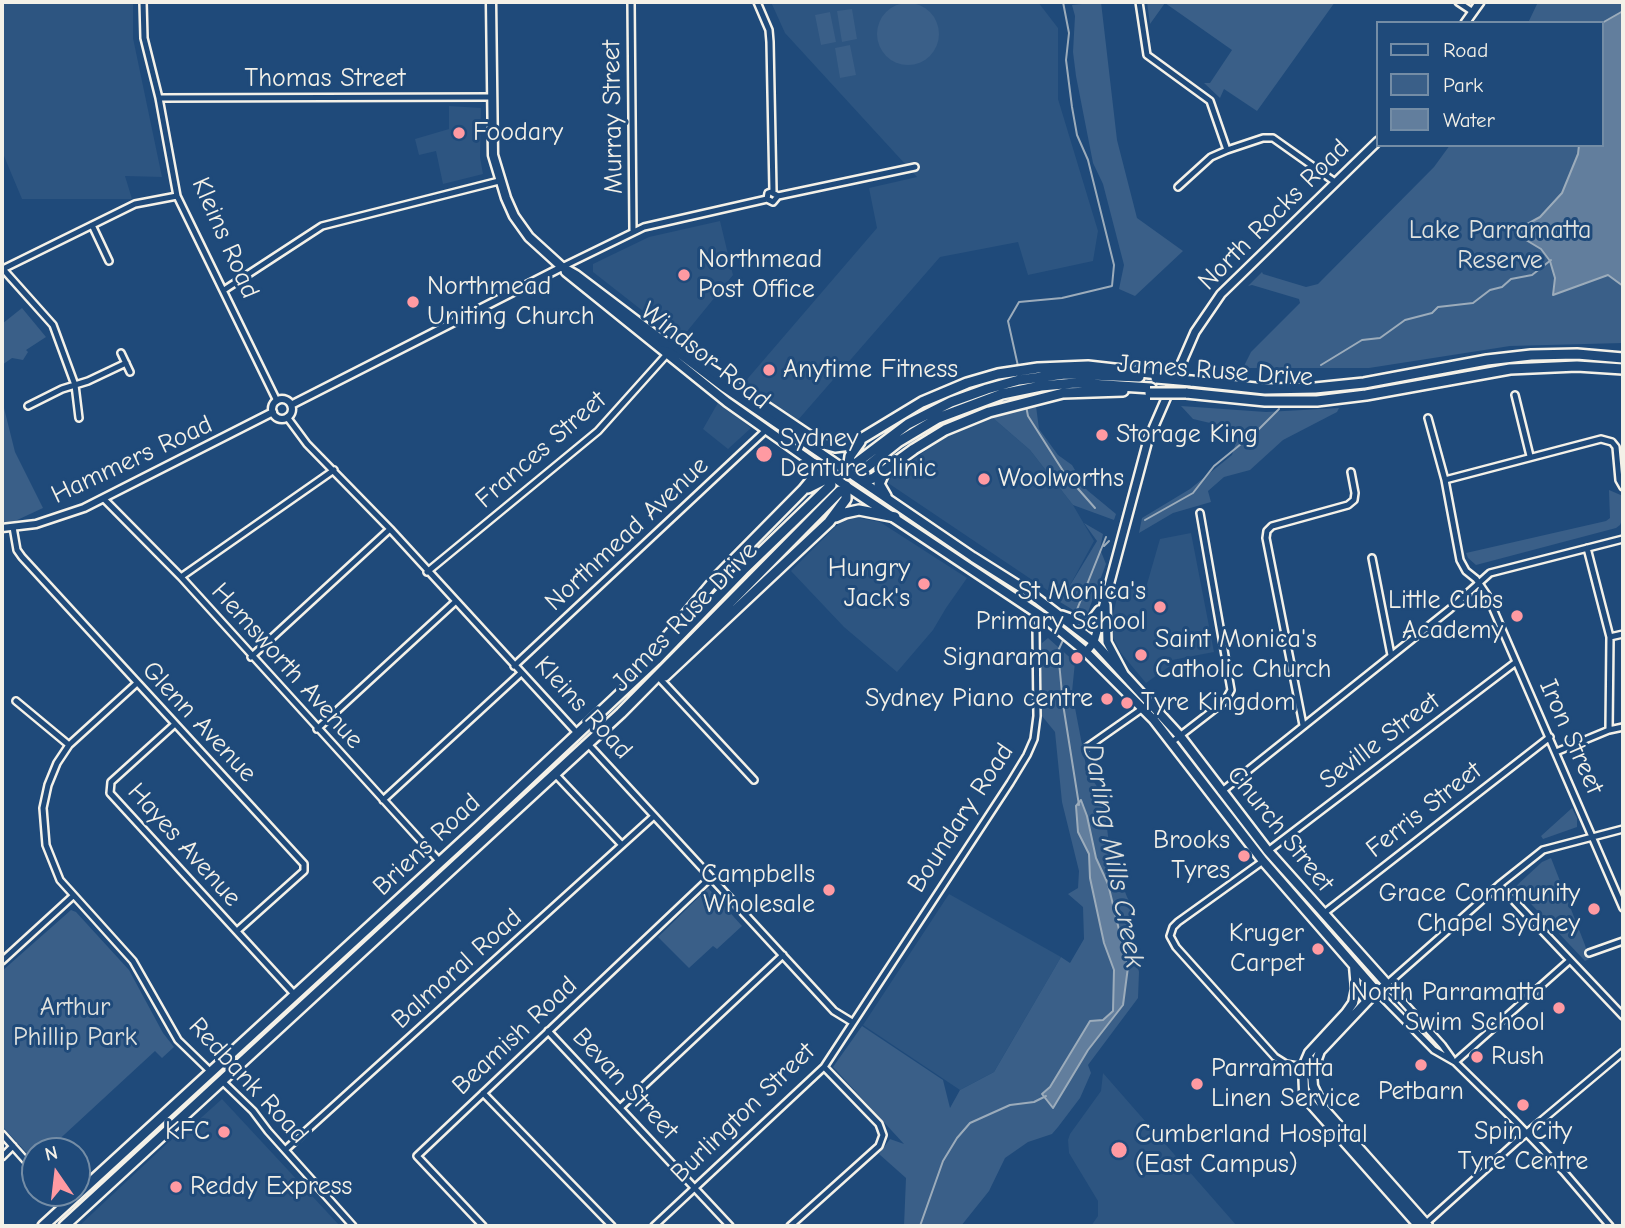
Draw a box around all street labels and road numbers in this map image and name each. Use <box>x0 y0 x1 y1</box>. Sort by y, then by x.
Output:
street label: Murray Street <box>596 40 630 194</box>
street label: Thomas Street <box>245 63 405 95</box>
street label: North Rocks Road <box>1192 133 1356 297</box>
street label: Kleins Road <box>184 173 266 303</box>
street label: Windsor Road <box>634 296 776 416</box>
street label: James Ruse Drive <box>1116 349 1314 393</box>
street label: Frances Street <box>469 385 613 515</box>
street label: Hammers Road <box>46 409 218 511</box>
street label: Northmead Avenue <box>539 450 715 618</box>
street label: James Ruse Drive <box>606 535 764 699</box>
street label: Hemsworth Avenue <box>204 577 370 755</box>
street label: Kleins Road <box>528 650 638 766</box>
street label: Glenn Avenue <box>135 655 263 789</box>
street label: Iron Street <box>1532 675 1610 799</box>
street label: Seville Street <box>1314 686 1446 796</box>
street label: Boundary Road <box>901 738 1021 898</box>
street label: Ferris Street <box>1360 755 1488 865</box>
street label: Church Street <box>1220 760 1340 898</box>
street label: Hayes Avenue <box>121 777 247 913</box>
street label: Briens Road <box>367 787 487 903</box>
street label: Balmoral Road <box>386 902 528 1036</box>
street label: Beamish Road <box>446 970 584 1102</box>
street label: Redbank Road <box>182 1011 314 1151</box>
street label: Bevan Street <box>565 1022 685 1146</box>
street label: Burlington Street <box>665 1036 821 1190</box>

